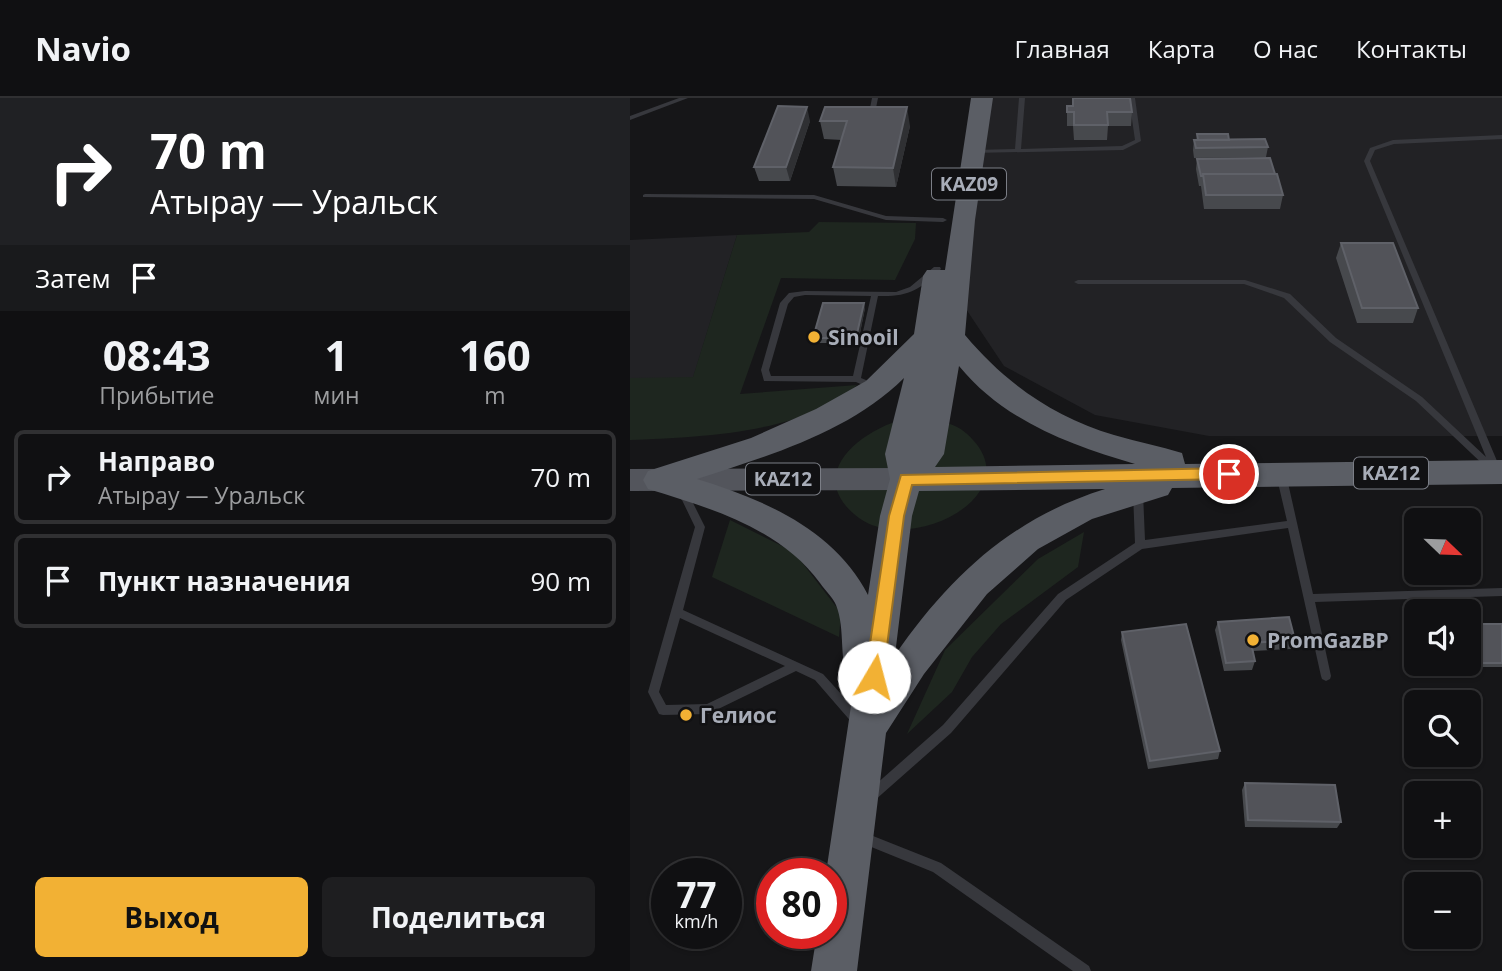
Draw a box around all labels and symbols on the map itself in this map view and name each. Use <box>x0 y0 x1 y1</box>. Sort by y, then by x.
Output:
road number: KAZ09 <box>932 169 1006 200</box>
place label: Sinooil <box>828 323 899 351</box>
marker: Sinooil <box>806 329 822 345</box>
pin <box>1199 444 1259 504</box>
road number: KAZ12 <box>1354 458 1428 488</box>
road number: KAZ12 <box>746 464 820 494</box>
north arrow <box>1404 508 1480 584</box>
place label: PromGazBP <box>1267 626 1389 654</box>
marker: PromGazBP <box>1245 632 1261 648</box>
position arrow <box>837 640 911 714</box>
place label: Гелиос <box>700 701 777 729</box>
marker: Гелиос <box>678 707 694 723</box>
speed limit sign: 80 <box>756 858 847 949</box>

